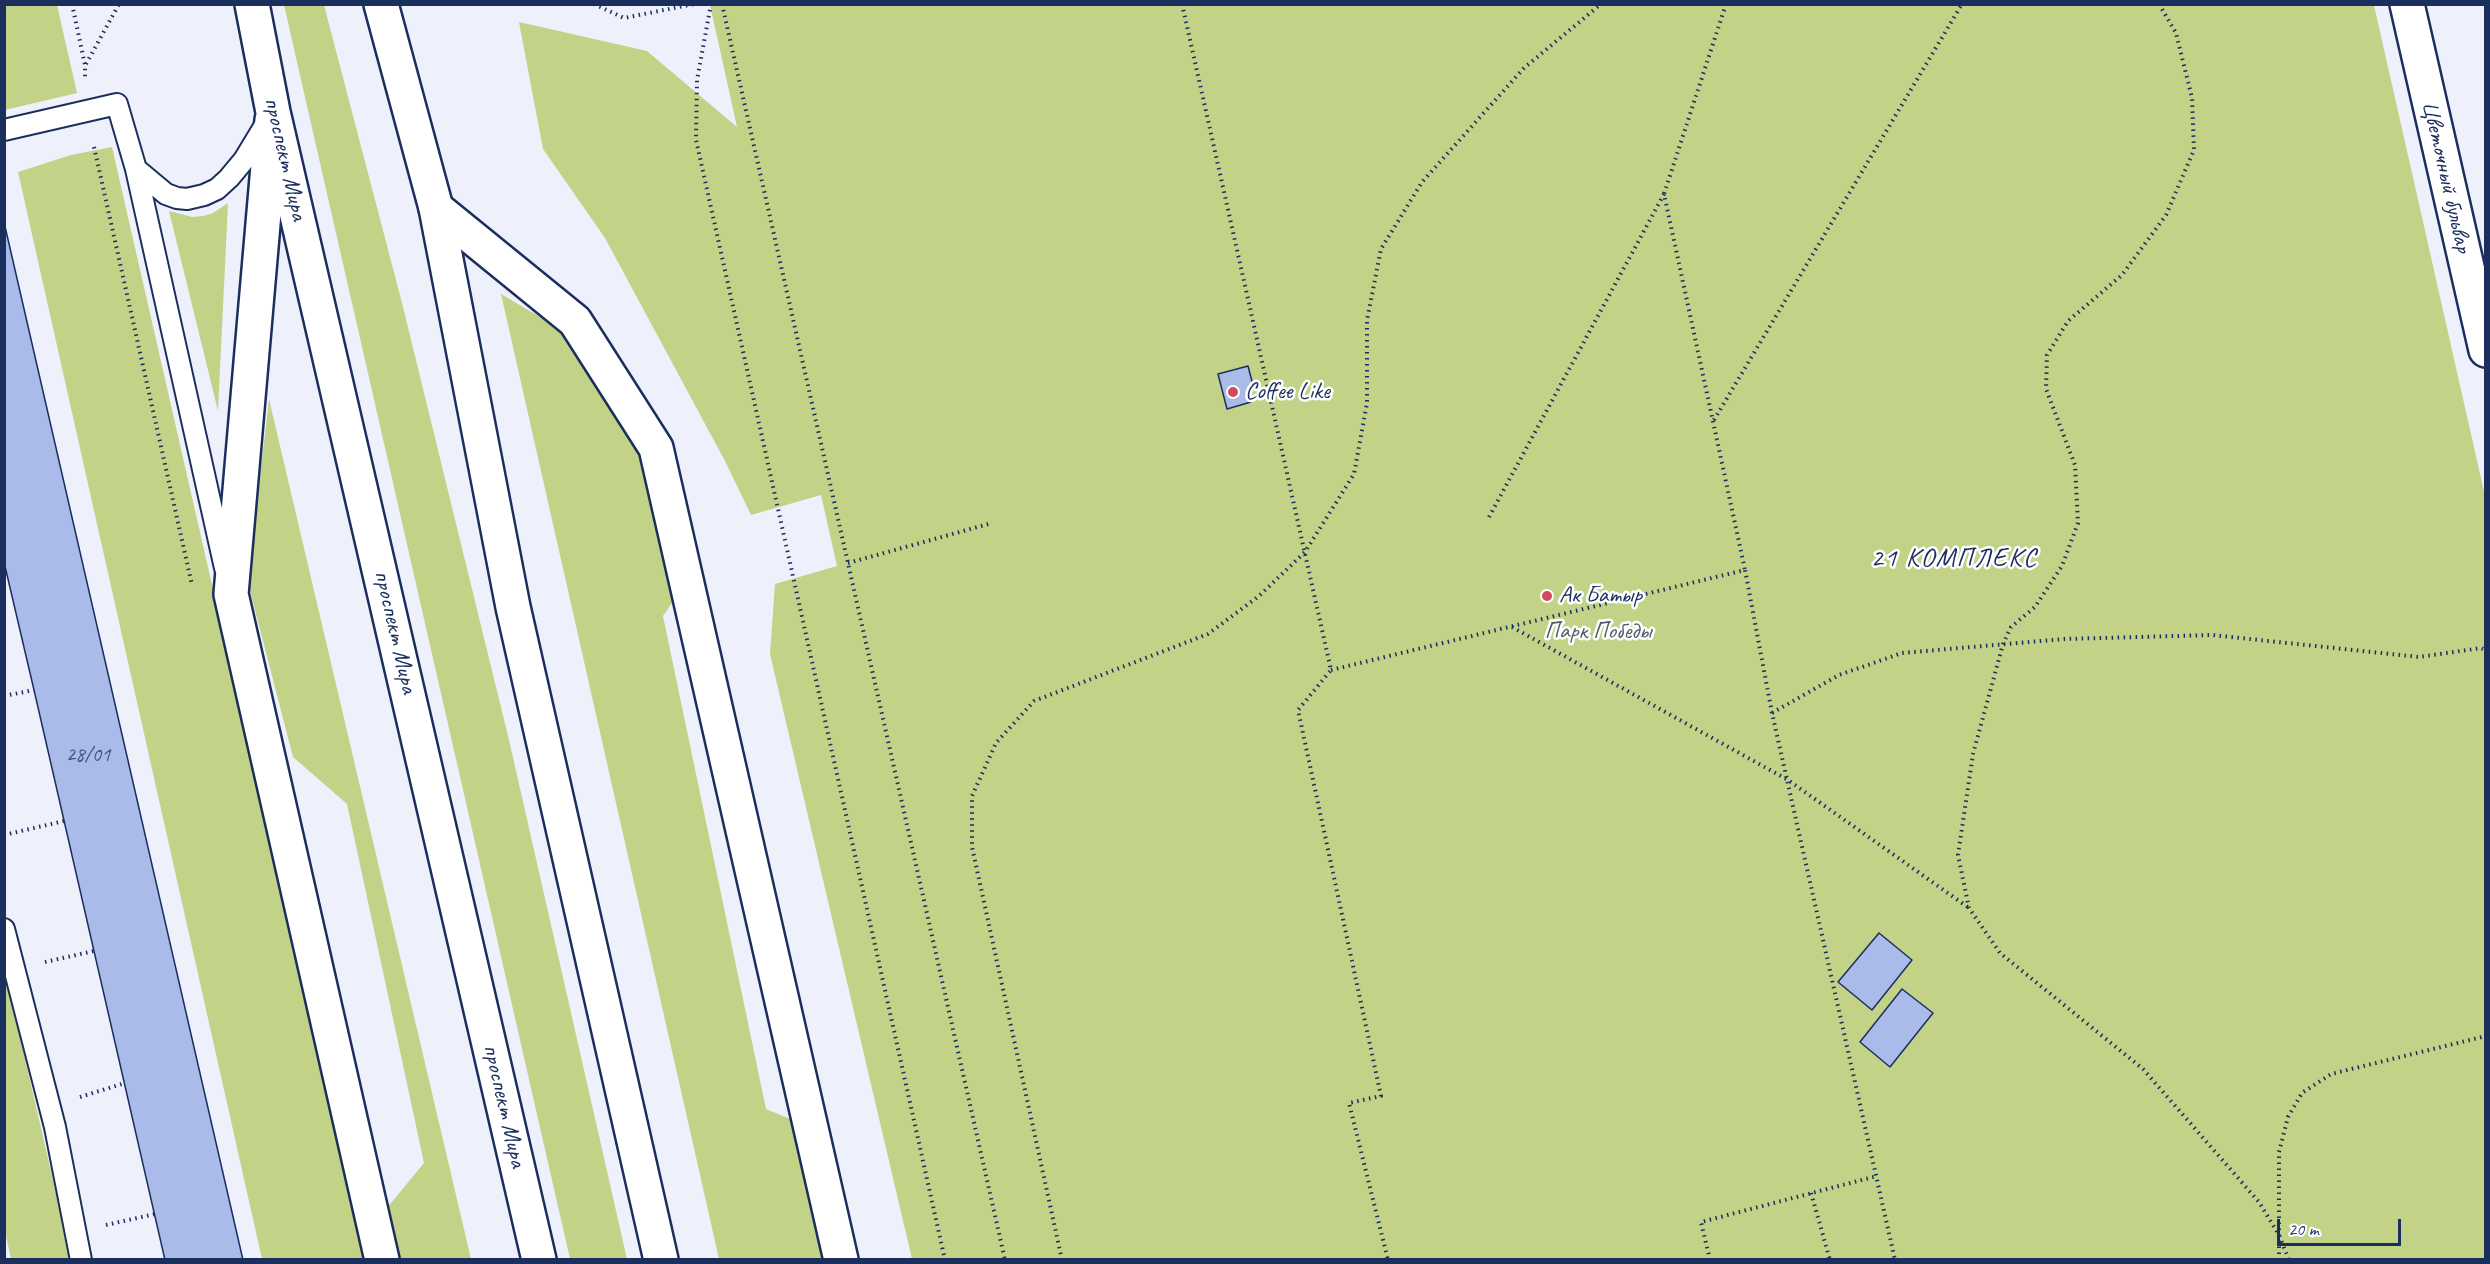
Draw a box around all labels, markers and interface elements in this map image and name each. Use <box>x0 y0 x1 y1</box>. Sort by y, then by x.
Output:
street label: проспект Мира <box>257 95 313 223</box>
street label: Цветочный бульвар <box>2415 98 2477 256</box>
place label: Coffee Like <box>1245 378 1330 406</box>
marker: Coffee Like <box>1226 385 1240 399</box>
district label: 21 КОМПЛЕКС <box>1870 543 2038 575</box>
street label: проспект Мира <box>367 568 423 696</box>
place label: Ак Батыр <box>1559 582 1642 610</box>
marker: Ак Батыр <box>1540 589 1554 603</box>
park label: Парк Победы <box>1544 618 1652 646</box>
house number: 28/01 <box>66 742 110 768</box>
street label: проспект Мира <box>476 1042 532 1170</box>
scale bar <box>2280 1207 2404 1245</box>
text: 20 m <box>2288 1218 2319 1240</box>

